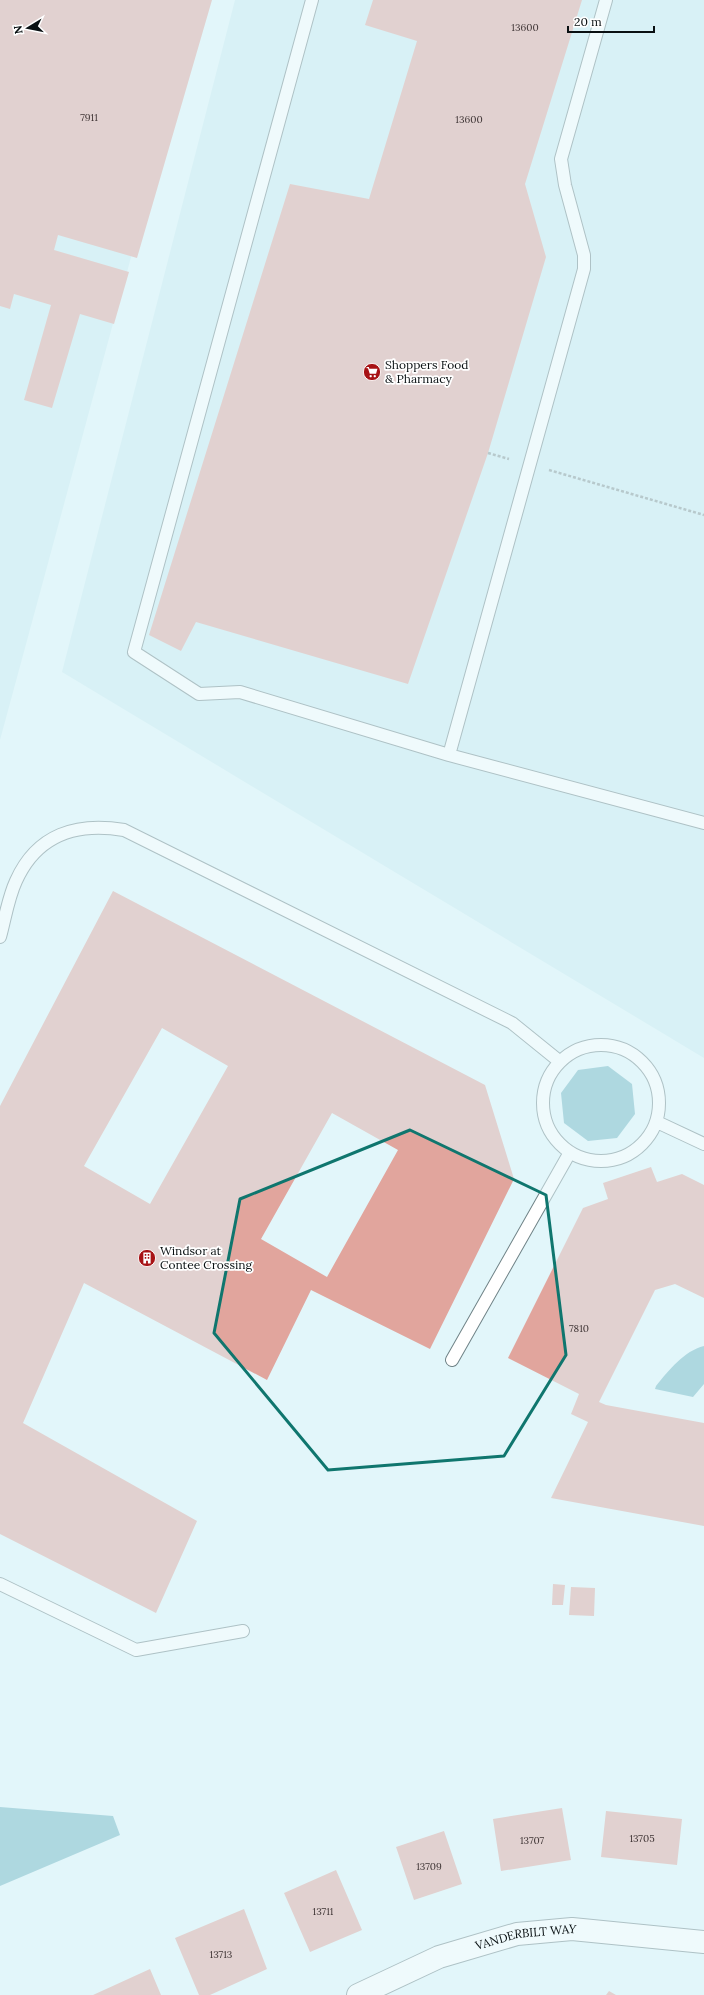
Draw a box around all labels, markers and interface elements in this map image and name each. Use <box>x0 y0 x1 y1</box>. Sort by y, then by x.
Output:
north arrow <box>8 8 48 48</box>
scale bar <box>568 8 654 34</box>
text: 20 m <box>574 14 602 29</box>
house number: 13600 <box>511 21 539 34</box>
text: N <box>10 24 26 35</box>
house number: 7911 <box>80 111 98 124</box>
house number: 13600 <box>455 113 483 126</box>
place label: Shoppers Food & Pharmacy <box>385 357 468 386</box>
supermarket icon: Shoppers Food & Pharmacy <box>362 362 382 382</box>
place label: Windsor at Contee Crossing <box>160 1243 253 1272</box>
building icon: Windsor at Contee Crossing <box>137 1248 157 1268</box>
house number: 7810 <box>569 1322 589 1335</box>
house number: 13705 <box>629 1832 655 1845</box>
house number: 13707 <box>520 1834 544 1847</box>
house number: 13709 <box>416 1860 442 1873</box>
house number: 13711 <box>313 1905 334 1918</box>
street label: VANDERBILT WAY <box>473 1921 577 1953</box>
house number: 13713 <box>210 1948 233 1961</box>

